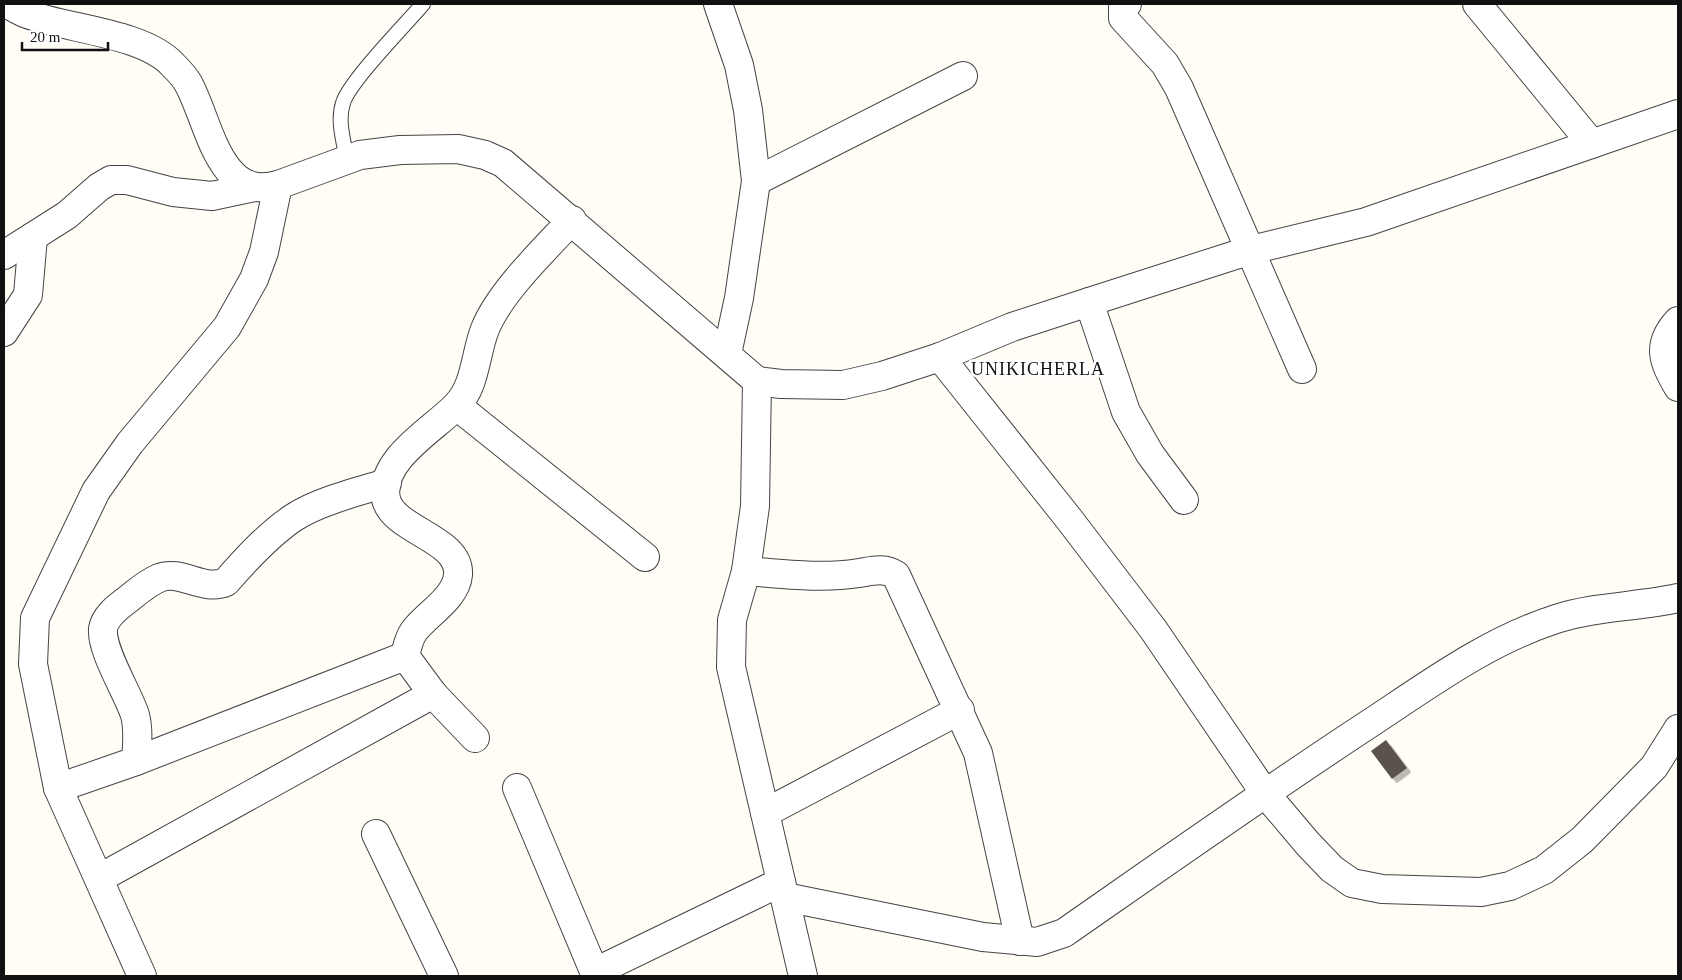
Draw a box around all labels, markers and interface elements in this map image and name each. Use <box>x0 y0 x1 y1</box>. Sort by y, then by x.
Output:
scale bar <box>22 20 109 52</box>
text: 20 m <box>30 29 61 45</box>
district label: UNIKICHERLA <box>971 359 1105 379</box>

